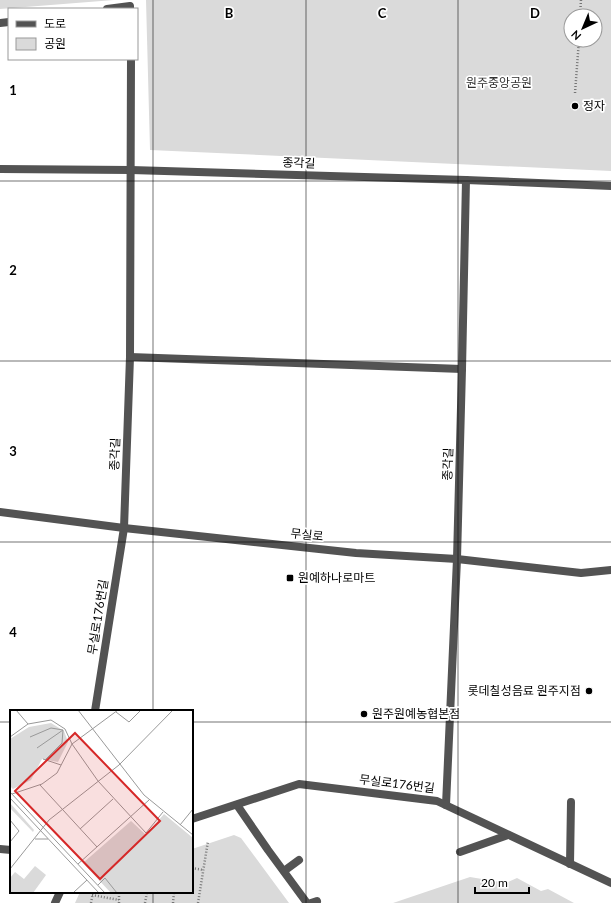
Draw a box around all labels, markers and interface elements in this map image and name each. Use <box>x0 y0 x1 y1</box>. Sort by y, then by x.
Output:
text: B <box>225 5 234 21</box>
text: C <box>378 5 387 21</box>
text: D <box>530 5 540 21</box>
legend <box>8 8 138 60</box>
north arrow <box>563 8 603 48</box>
text: 도로 <box>44 16 66 31</box>
text: N <box>568 28 583 43</box>
text: 공원 <box>44 36 66 51</box>
park label: 원주중앙공원 <box>466 75 532 90</box>
text: 1 <box>9 82 17 98</box>
place label: 정자 <box>583 98 605 113</box>
marker: 정자 <box>570 101 580 111</box>
street label: 종각길 <box>282 154 316 171</box>
text: 2 <box>9 262 17 278</box>
street label: 종각길 <box>106 437 123 471</box>
text: 3 <box>9 443 17 459</box>
street label: 종각길 <box>439 447 456 481</box>
street label: 무실로 <box>290 525 324 544</box>
place label: 원예하나로마트 <box>298 570 375 585</box>
marker: 원예하나로마트 <box>285 573 295 583</box>
street label: 무실로176번길 <box>84 578 111 656</box>
text: 4 <box>9 624 17 640</box>
place label: 롯데칠성음료 원주지점 <box>468 683 581 698</box>
marker: 롯데칠성음료 원주지점 <box>584 686 594 696</box>
place label: 원주원예농협본점 <box>372 706 460 721</box>
marker: 원주원예농협본점 <box>359 709 369 719</box>
inset map <box>10 710 193 893</box>
street label: 무실로176번길 <box>358 771 436 796</box>
scale bar <box>475 869 529 895</box>
text: 20 m <box>481 875 508 890</box>

